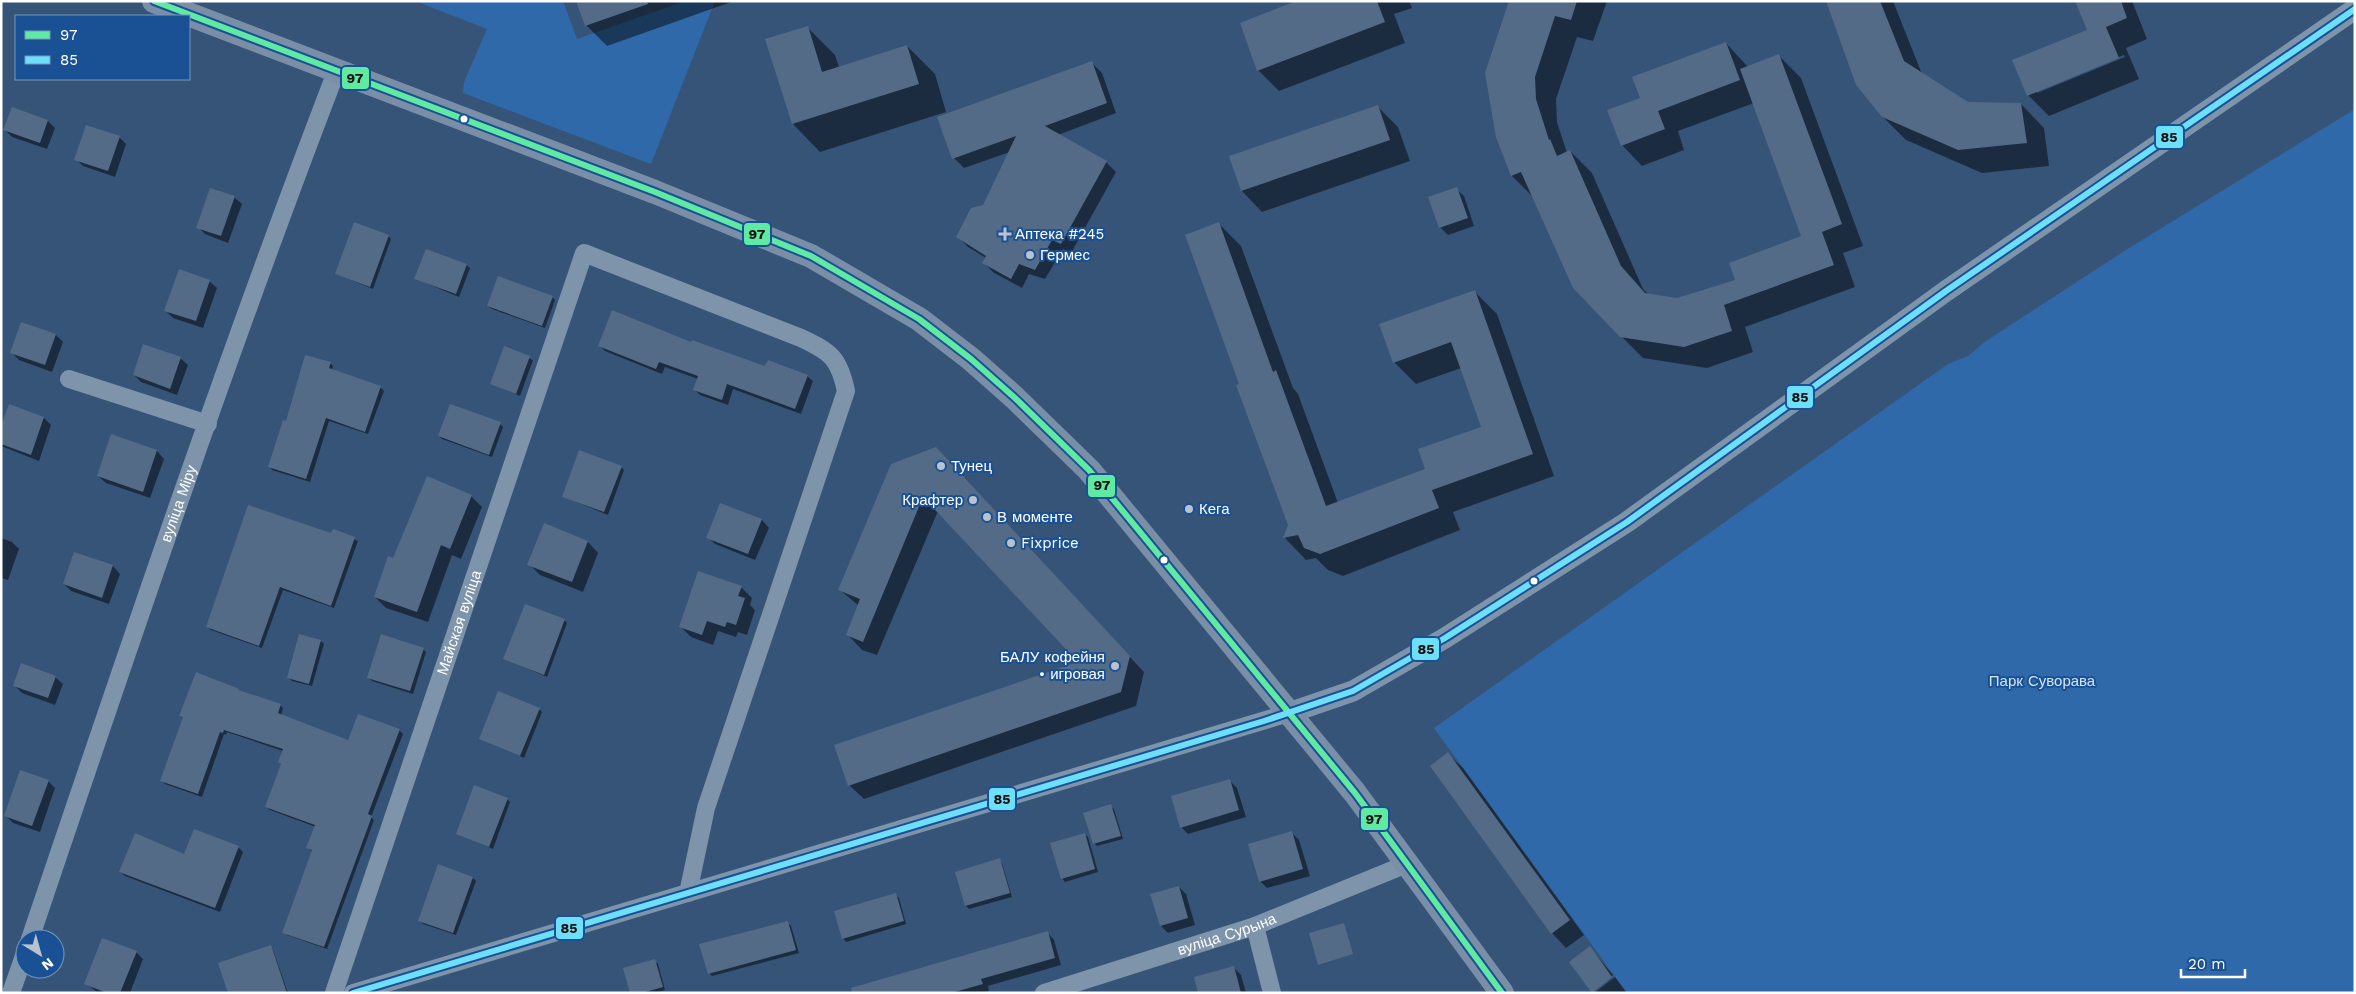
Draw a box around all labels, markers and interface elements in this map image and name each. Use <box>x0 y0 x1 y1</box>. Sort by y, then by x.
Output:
legend <box>15 15 190 80</box>
text: 97 <box>60 26 77 44</box>
text: 85 <box>60 51 78 69</box>
line badge: 97 <box>341 66 370 90</box>
text: 97 <box>347 70 364 86</box>
unlabelled marker <box>459 114 469 124</box>
line badge: 85 <box>2155 125 2184 149</box>
text: 85 <box>2161 129 2177 145</box>
line badge: 97 <box>743 222 771 246</box>
place label: Аптека #245 <box>1015 225 1104 243</box>
text: 97 <box>749 226 766 242</box>
marker: Аптека #245 <box>999 228 1011 240</box>
place label: Гермес <box>1040 246 1090 264</box>
marker: Гермес <box>1024 249 1036 261</box>
line badge: 85 <box>1786 385 1814 409</box>
text: 85 <box>1792 389 1808 405</box>
place label: Тунец <box>951 457 992 475</box>
marker: Тунец <box>935 460 947 472</box>
street label: вуліца Міру <box>157 462 201 545</box>
line badge: 97 <box>1087 474 1116 498</box>
text: 97 <box>1094 477 1111 493</box>
place label: Крафтер <box>902 491 963 509</box>
marker: Крафтер <box>967 494 979 506</box>
place label: Кега <box>1199 500 1230 518</box>
marker: Кега <box>1183 503 1195 515</box>
place label: В моменте <box>997 508 1073 526</box>
marker: В моменте <box>981 511 993 523</box>
place label: Fixprice <box>1021 534 1079 552</box>
marker: Fixprice <box>1005 537 1017 549</box>
unlabelled marker <box>1159 555 1169 565</box>
street label: Майская вуліца <box>433 567 485 677</box>
unlabelled marker <box>1529 576 1539 586</box>
line badge: 85 <box>1411 637 1440 661</box>
text: 85 <box>1418 641 1434 657</box>
place label: БАЛУ кофейня • игровая <box>1000 648 1105 683</box>
marker: БАЛУ кофейня • игровая <box>1109 660 1121 672</box>
park label: Парк Суворава <box>1989 672 2096 690</box>
line badge: 85 <box>988 787 1016 811</box>
text: 85 <box>994 791 1010 807</box>
line badge: 97 <box>1360 807 1389 831</box>
text: 97 <box>1366 811 1383 827</box>
street label: вуліца Сурына <box>1175 909 1279 959</box>
line badge: 85 <box>555 916 584 940</box>
text: 85 <box>561 920 577 936</box>
north arrow <box>15 929 65 979</box>
scale bar <box>2181 946 2245 978</box>
text: N <box>39 955 57 974</box>
text: 20 m <box>2188 955 2226 973</box>

